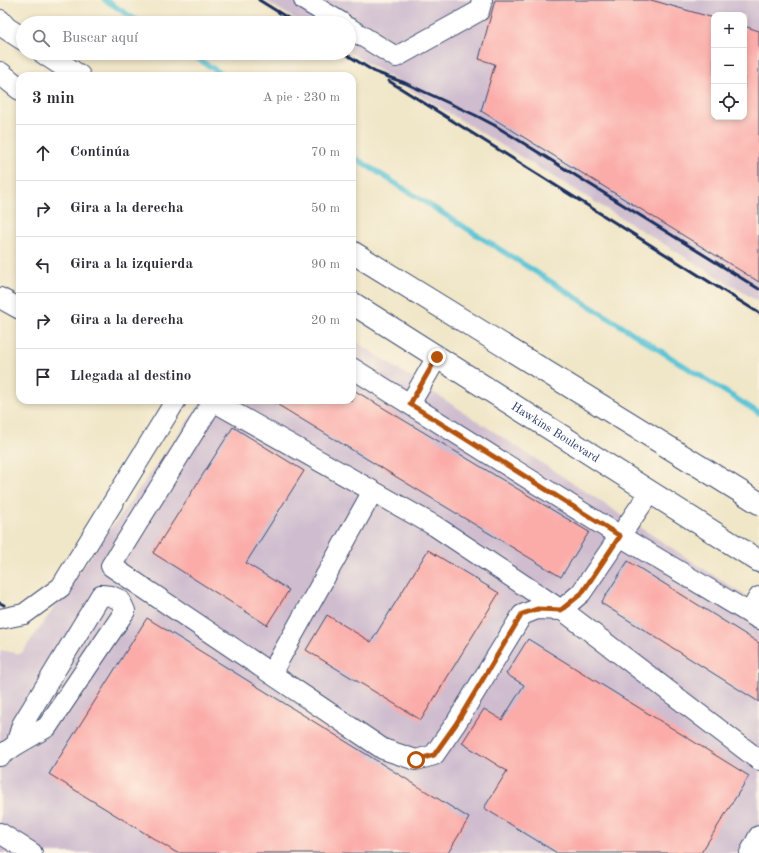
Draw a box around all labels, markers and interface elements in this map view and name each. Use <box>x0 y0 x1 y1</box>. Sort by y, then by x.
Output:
map controls <box>711 12 747 120</box>
button: + <box>711 12 747 48</box>
search box <box>16 16 356 60</box>
icon: search <box>30 27 52 49</box>
text: Buscar aquí <box>62 31 138 46</box>
button: − <box>711 48 747 84</box>
button: locate <box>711 84 747 120</box>
text: 3 min <box>32 90 75 107</box>
text: A pie · 230 m <box>263 91 340 104</box>
icon: ahead <box>32 142 54 164</box>
text: Continúa <box>70 145 130 160</box>
text: 70 m <box>311 146 340 159</box>
icon: right <box>32 198 54 220</box>
text: Gira a la derecha <box>70 201 184 216</box>
text: 50 m <box>311 202 340 215</box>
icon: left <box>32 254 54 276</box>
text: Gira a la izquierda <box>70 257 193 272</box>
text: 90 m <box>311 258 340 271</box>
icon: right <box>32 310 54 332</box>
text: Gira a la derecha <box>70 313 184 328</box>
text: 20 m <box>311 314 340 327</box>
route end <box>428 348 446 366</box>
icon: arrive <box>32 366 54 388</box>
text: Llegada al destino <box>70 369 191 384</box>
street label: Hawkins Boulevard <box>509 401 601 465</box>
route start <box>407 751 425 769</box>

